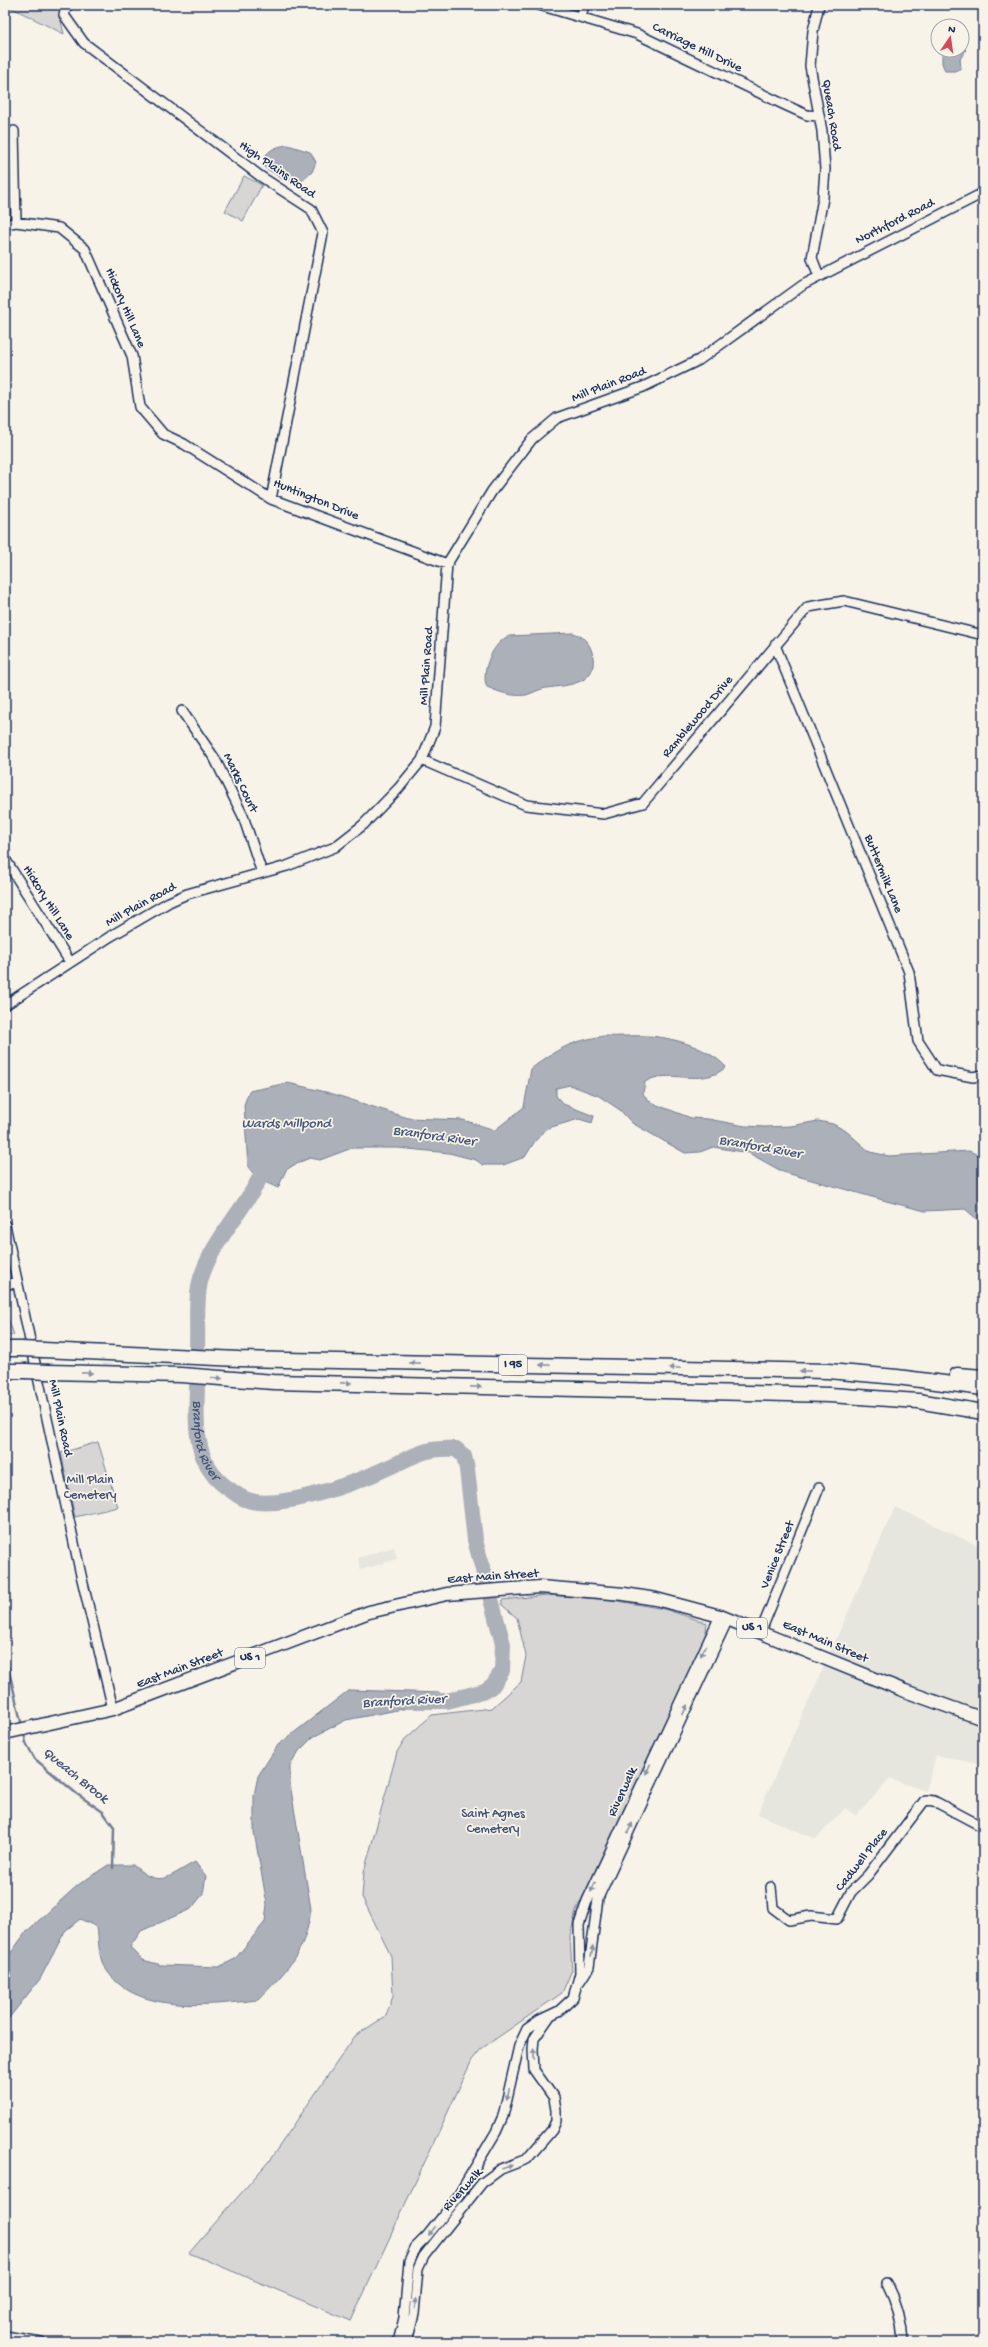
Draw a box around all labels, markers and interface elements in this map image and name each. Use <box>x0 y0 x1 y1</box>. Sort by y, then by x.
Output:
north arrow <box>930 18 970 58</box>
street label: Carriage Hill Drive <box>650 20 745 76</box>
text: N <box>947 24 957 37</box>
street label: Queach Road <box>818 78 844 153</box>
street label: High Plains Road <box>236 138 319 203</box>
street label: Northford Road <box>853 195 938 248</box>
street label: Hickory Hill Lane <box>101 266 149 350</box>
street label: Mill Plain Road <box>570 363 650 406</box>
street label: Huntington Drive <box>271 476 361 524</box>
street label: Mill Plain Road <box>417 625 437 706</box>
street label: Ramblewood Drive <box>659 673 737 761</box>
street label: Marks Court <box>219 751 262 817</box>
street label: Buttermilk Lane <box>860 832 906 916</box>
street label: Hickory Hill Lane <box>19 863 77 943</box>
street label: Mill Plain Road <box>103 879 180 931</box>
water label: Wards Millpond <box>241 1116 332 1133</box>
water label: Branford River <box>392 1123 479 1152</box>
water label: Branford River <box>718 1132 805 1164</box>
road number: I 95 <box>499 1355 527 1375</box>
one-way arrow <box>408 1360 421 1366</box>
one-way arrow <box>539 1362 551 1369</box>
one-way arrow <box>668 1365 681 1371</box>
one-way arrow <box>798 1368 811 1374</box>
one-way arrow <box>81 1370 94 1376</box>
one-way arrow <box>211 1374 223 1381</box>
street label: Mill Plain Road <box>45 1378 76 1459</box>
one-way arrow <box>340 1380 352 1387</box>
one-way arrow <box>470 1383 482 1390</box>
water label: Branford River <box>188 1400 225 1487</box>
park label: Mill Plain Cemetery <box>64 1473 117 1503</box>
street label: Venice Street <box>757 1517 799 1592</box>
street label: East Main Street <box>447 1566 541 1588</box>
street label: East Main Street <box>780 1617 872 1667</box>
road number: US 1 <box>737 1618 767 1638</box>
street label: East Main Street <box>135 1645 227 1692</box>
one-way arrow <box>700 1646 706 1657</box>
road number: US 1 <box>235 1648 265 1668</box>
water label: Branford River <box>362 1691 449 1713</box>
one-way arrow <box>682 1705 688 1716</box>
water label: Queach Brook <box>39 1744 113 1809</box>
one-way arrow <box>645 1763 651 1775</box>
street label: Riverwalk <box>605 1764 641 1819</box>
park label: Saint Agnes Cemetery <box>461 1807 526 1837</box>
one-way arrow <box>627 1822 633 1834</box>
street label: Cadwell Place <box>833 1825 891 1895</box>
one-way arrow <box>590 1881 596 1893</box>
one-way arrow <box>589 1944 595 1957</box>
one-way arrow <box>530 2048 537 2060</box>
one-way arrow <box>505 2088 511 2100</box>
one-way arrow <box>501 2164 513 2170</box>
street label: Riverwalk <box>440 2165 487 2215</box>
one-way arrow <box>428 2225 436 2236</box>
one-way arrow <box>411 2298 418 2310</box>

